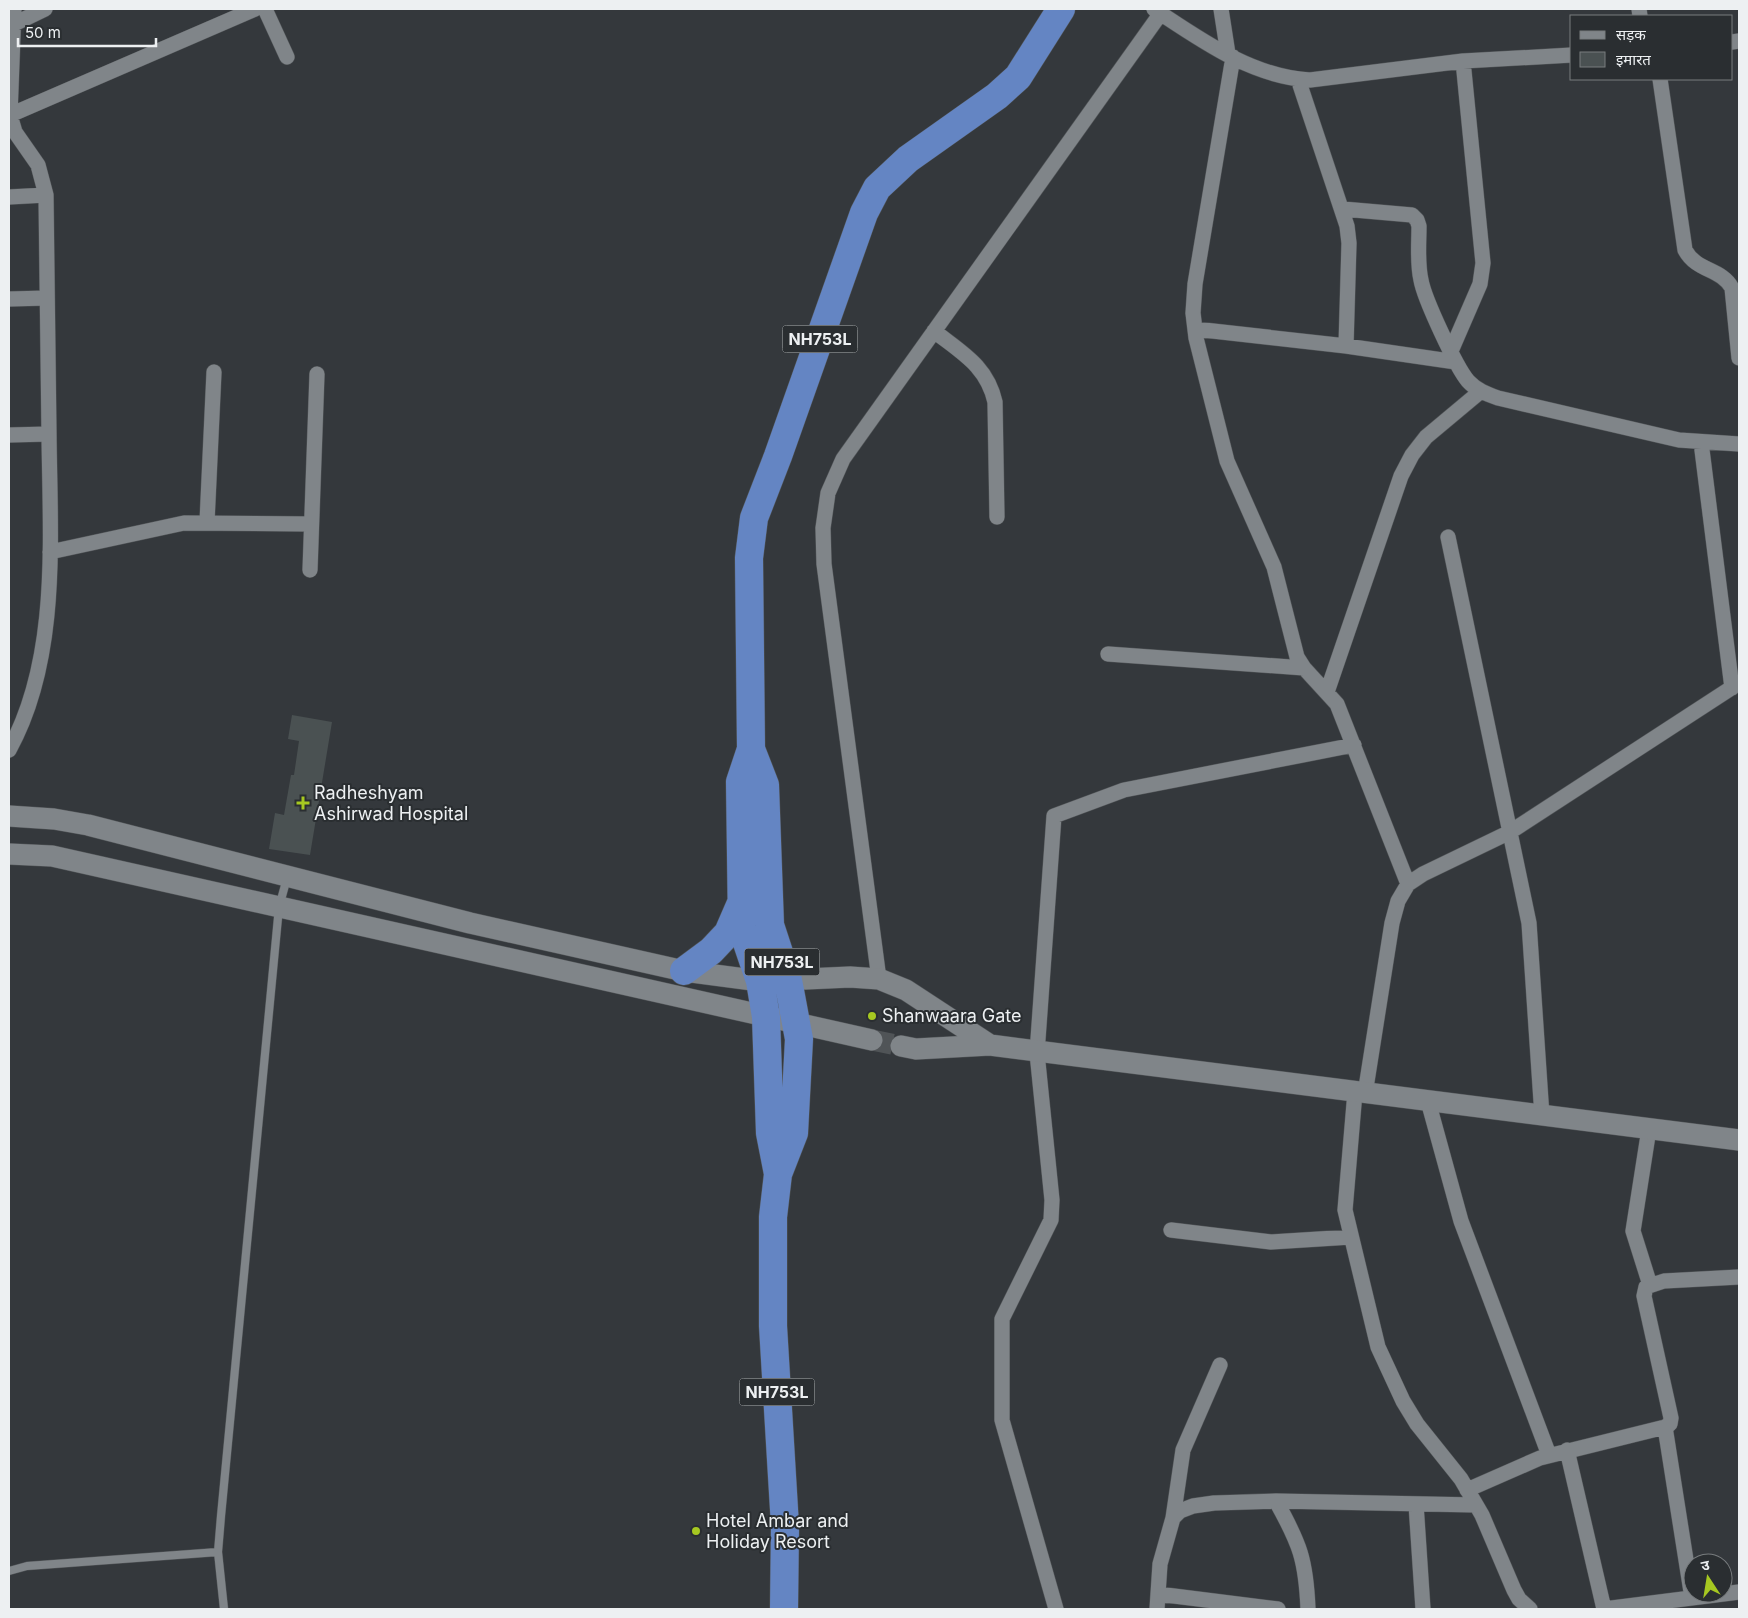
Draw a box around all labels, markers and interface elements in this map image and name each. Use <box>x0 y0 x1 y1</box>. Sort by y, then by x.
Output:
scale bar <box>18 15 155 47</box>
legend <box>1570 15 1733 80</box>
text: 50 m <box>25 23 61 42</box>
text: सड़क <box>1616 25 1646 44</box>
text: इमारत <box>1616 50 1651 69</box>
road number: NH753L <box>782 326 858 352</box>
place label: Radheshyam Ashirwad Hospital <box>314 782 468 824</box>
marker: Radheshyam Ashirwad Hospital <box>296 796 310 810</box>
road number: NH753L <box>744 949 820 976</box>
place label: Shanwaara Gate <box>882 1005 1022 1026</box>
marker: Shanwaara Gate <box>866 1010 878 1022</box>
road number: NH753L <box>740 1378 814 1405</box>
place label: Hotel Ambar and Holiday Resort <box>706 1510 849 1552</box>
marker: Hotel Ambar and Holiday Resort <box>690 1525 702 1537</box>
north arrow <box>1683 1553 1733 1603</box>
text: उ <box>1699 1555 1712 1574</box>

